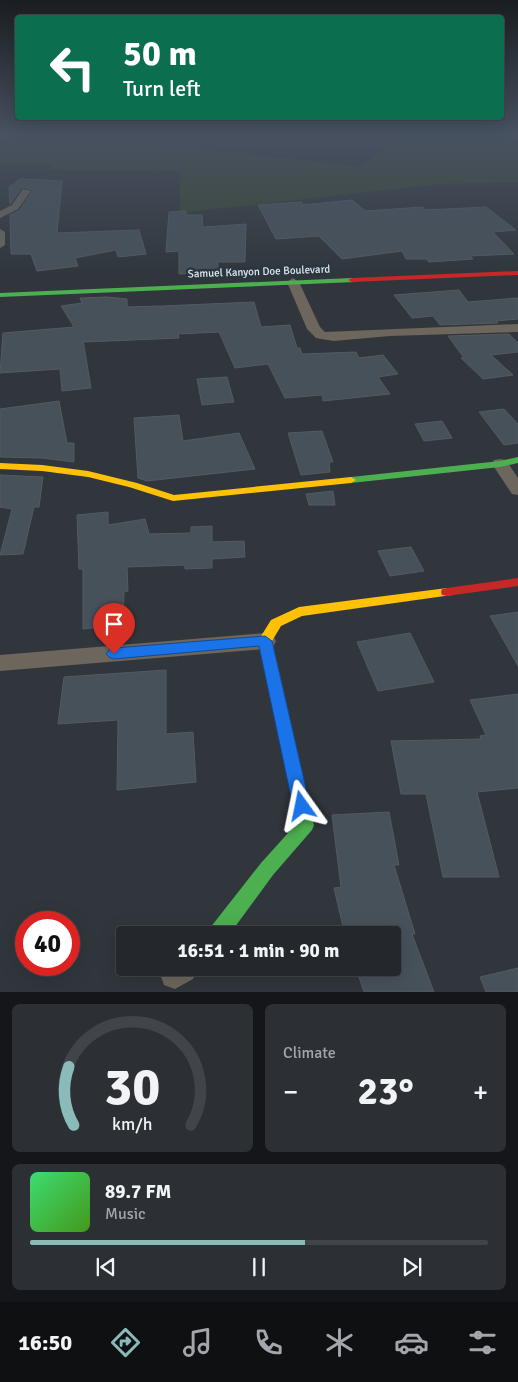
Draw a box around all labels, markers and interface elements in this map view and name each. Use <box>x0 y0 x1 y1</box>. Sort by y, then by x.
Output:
text: 50 m <box>123 32 197 75</box>
icon: left <box>40 35 105 100</box>
text: Turn left <box>123 75 201 102</box>
street label: Samuel Kanyon Doe Boulevard <box>187 263 331 280</box>
pin <box>93 603 135 654</box>
icon: arrive <box>100 610 128 638</box>
position arrow <box>275 779 327 831</box>
speed limit sign: 40 <box>15 911 80 976</box>
text: 16:51 · 1 min · 90 m <box>178 939 339 963</box>
text: Climate <box>283 1043 336 1063</box>
text: 30 <box>104 1055 161 1119</box>
text: 23° <box>357 1068 414 1115</box>
text: − <box>283 1075 298 1109</box>
text: + <box>473 1075 488 1109</box>
text: km/h <box>112 1113 153 1135</box>
text: 89.7 FM <box>105 1180 171 1204</box>
text: Music <box>105 1204 146 1224</box>
icon: previous <box>92 1253 120 1281</box>
icon: pause <box>245 1253 273 1281</box>
icon: next <box>398 1253 426 1281</box>
icon: directions <box>108 1325 143 1360</box>
icon: music <box>180 1325 215 1360</box>
icon: phone <box>251 1325 286 1360</box>
icon: climate <box>322 1325 357 1360</box>
icon: car <box>394 1325 429 1360</box>
icon: filters <box>465 1325 500 1360</box>
text: 16:50 <box>18 1329 72 1356</box>

